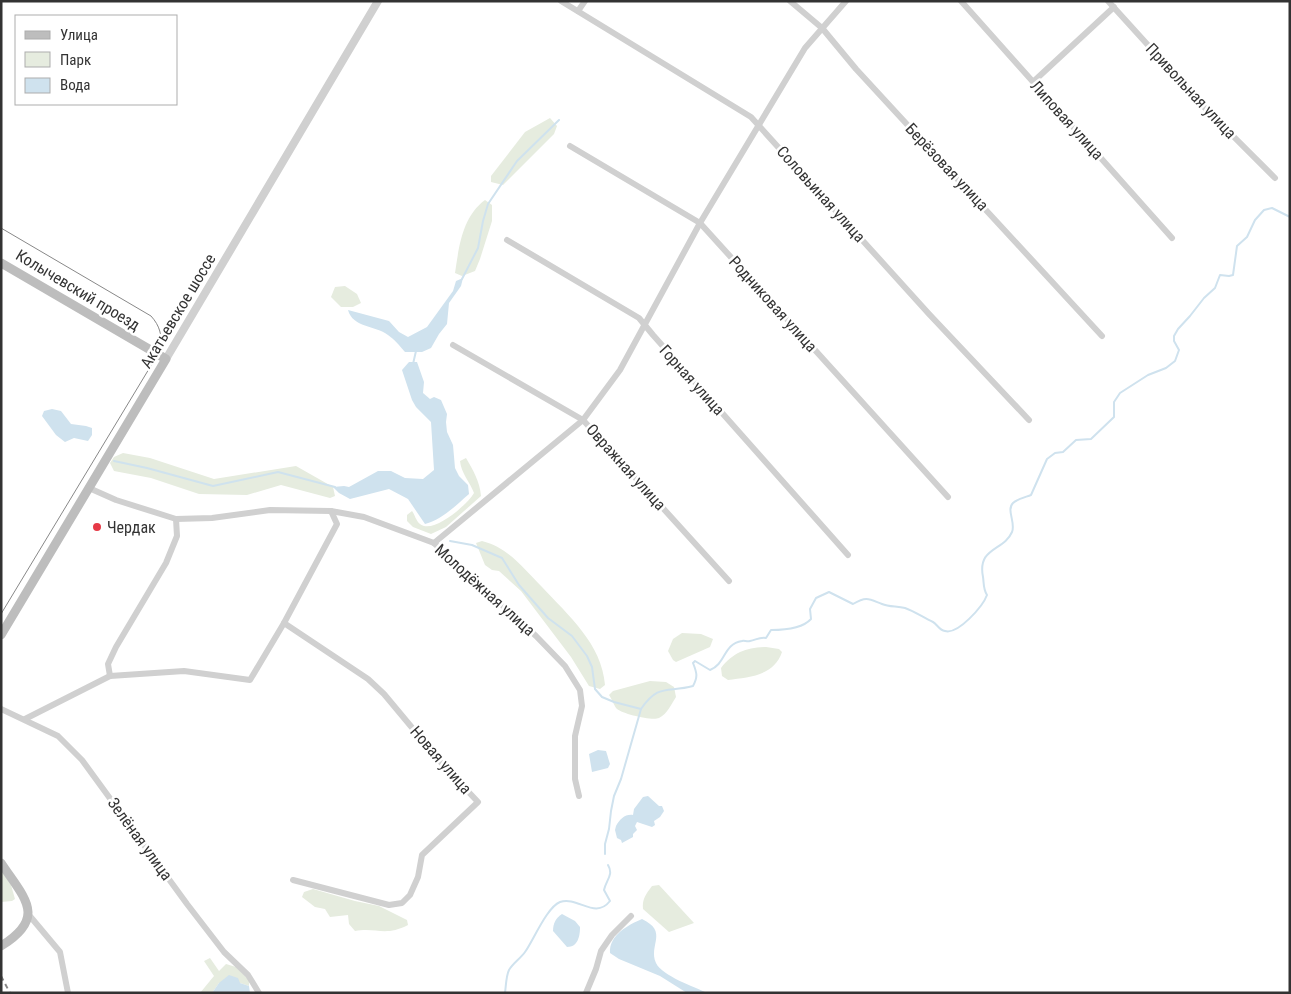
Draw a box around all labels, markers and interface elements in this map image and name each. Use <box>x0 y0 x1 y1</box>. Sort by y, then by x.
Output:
legend <box>15 15 178 105</box>
text: Улица <box>60 26 98 44</box>
street label: Привольная улица <box>1142 39 1240 143</box>
text: Парк <box>60 51 91 69</box>
text: Вода <box>60 76 90 94</box>
street label: Липовая улица <box>1026 76 1108 164</box>
street label: Берёзовая улица <box>902 119 992 215</box>
street label: Соловьиная улица <box>773 142 869 246</box>
street label: Колычевский проезд <box>13 245 144 335</box>
street label: Акатьевское шоссе <box>136 250 220 372</box>
street label: Родниковая улица <box>725 252 821 356</box>
street label: Горная улица <box>655 341 729 419</box>
street label: Овражная улица <box>582 420 670 514</box>
place label: Чердак <box>107 518 156 537</box>
marker: Чердак <box>91 521 103 533</box>
street label: Молодёжная улица <box>431 540 539 640</box>
street label: Новая улица <box>406 722 476 798</box>
street label: Зелёная улица <box>104 794 176 884</box>

